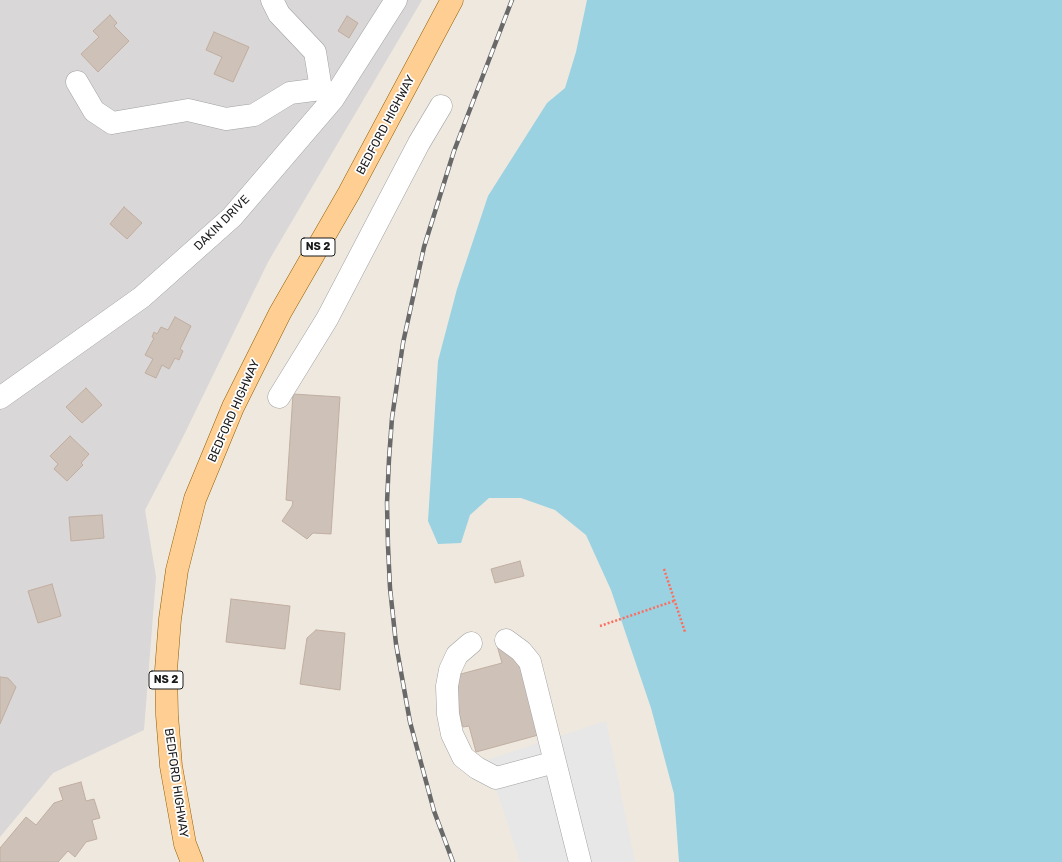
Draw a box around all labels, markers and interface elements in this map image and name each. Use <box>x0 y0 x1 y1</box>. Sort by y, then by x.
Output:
street label: BEDFORD HIGHWAY <box>354 73 418 177</box>
street label: DAKIN DRIVE <box>191 192 253 254</box>
road number: NS 2 <box>301 238 335 256</box>
street label: BEDFORD HIGHWAY <box>205 358 263 464</box>
road number: NS 2 <box>149 671 183 689</box>
street label: BEDFORD HIGHWAY <box>161 727 191 839</box>

